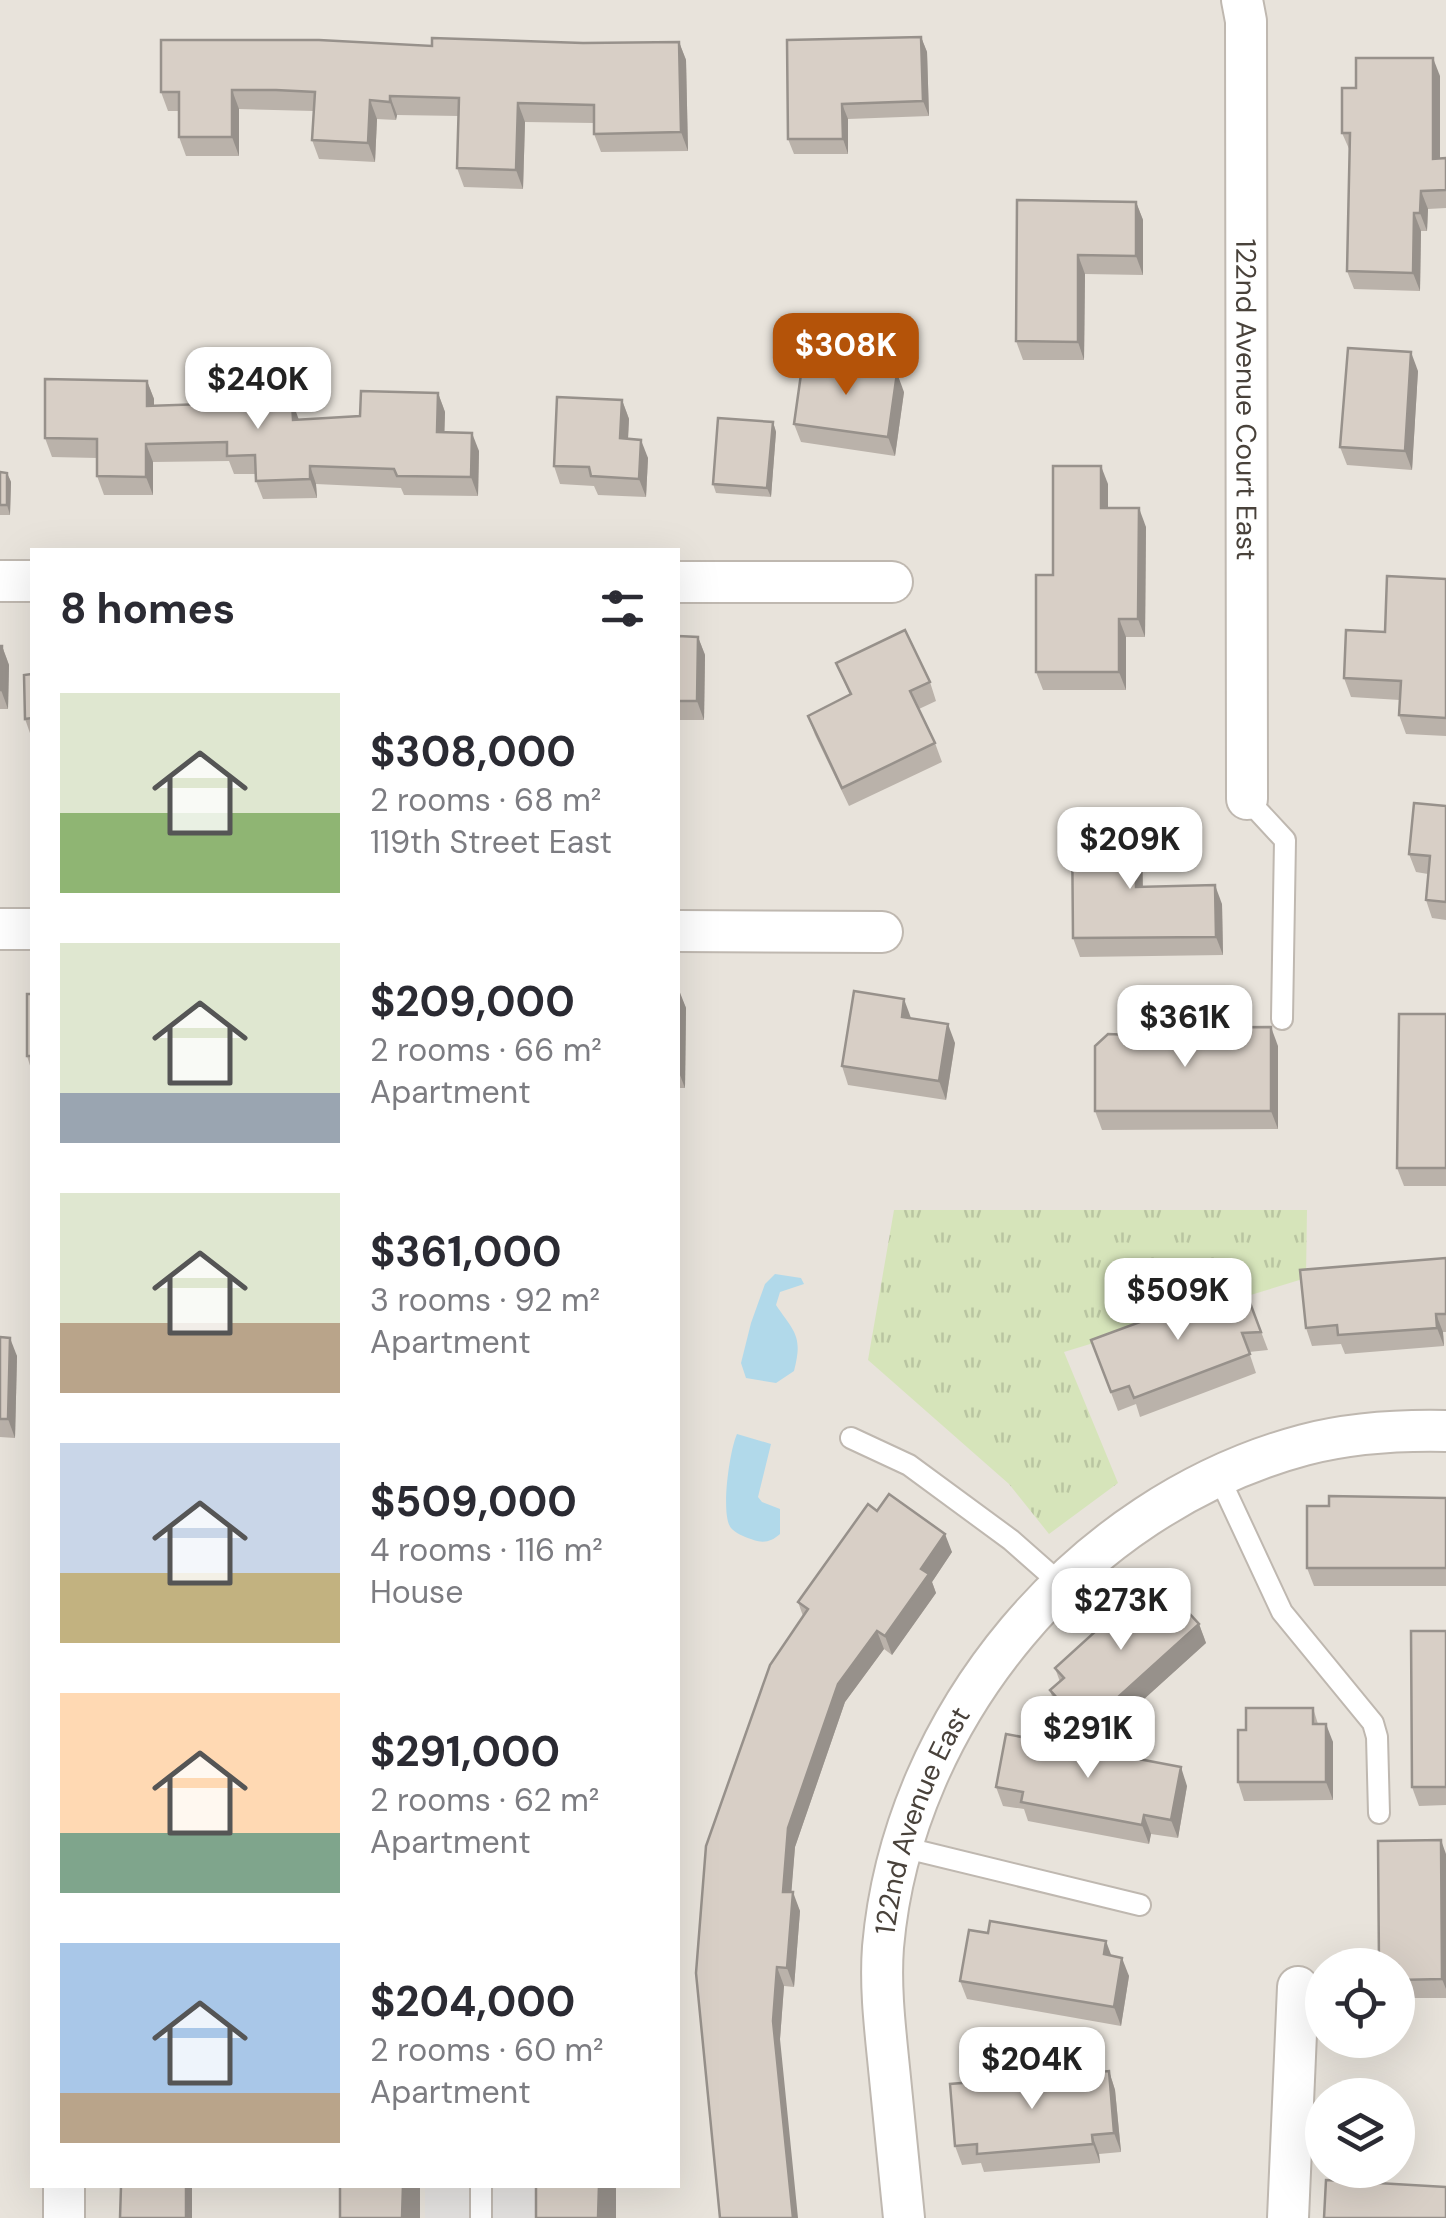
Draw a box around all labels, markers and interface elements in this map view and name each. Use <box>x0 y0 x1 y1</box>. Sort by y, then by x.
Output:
street label: 122nd Avenue Court East <box>1228 239 1265 561</box>
pin: $308K <box>776 313 916 398</box>
text: $308K <box>795 324 897 366</box>
pin: $240K <box>188 347 328 432</box>
text: $240K <box>207 358 309 400</box>
text: 8 homes <box>60 581 235 636</box>
icon: filters <box>595 581 650 636</box>
text: $308,000 <box>370 724 576 779</box>
icon: home <box>140 733 260 853</box>
text: 2 rooms · 68 m² <box>370 779 601 821</box>
pin: $209K <box>1060 807 1200 892</box>
text: $209K <box>1079 818 1181 860</box>
text: 119th Street East <box>370 821 612 863</box>
text: $209,000 <box>370 974 575 1029</box>
icon: home <box>140 983 260 1103</box>
pin: $361K <box>1115 985 1255 1070</box>
text: $361K <box>1139 996 1231 1038</box>
text: 2 rooms · 66 m² <box>370 1029 602 1071</box>
text: Apartment <box>370 1071 531 1113</box>
text: $361,000 <box>370 1224 562 1279</box>
icon: home <box>140 1233 260 1353</box>
pin: $509K <box>1108 1258 1248 1343</box>
text: $509K <box>1127 1269 1229 1311</box>
text: 3 rooms · 92 m² <box>370 1279 600 1321</box>
text: Apartment <box>370 1321 531 1363</box>
text: $509,000 <box>370 1474 577 1529</box>
icon: home <box>140 1483 260 1603</box>
text: 4 rooms · 116 m² <box>370 1529 603 1571</box>
pin: $273K <box>1051 1568 1191 1653</box>
text: House <box>370 1571 463 1613</box>
text: $273K <box>1074 1579 1168 1621</box>
pin: $291K <box>1018 1696 1158 1781</box>
street label: 122nd Avenue East <box>866 1700 978 1936</box>
text: $291K <box>1043 1707 1133 1749</box>
text: $291,000 <box>370 1724 560 1779</box>
icon: home <box>140 1733 260 1853</box>
text: 2 rooms · 62 m² <box>370 1779 599 1821</box>
text: Apartment <box>370 1821 531 1863</box>
map controls <box>1305 1948 1415 2188</box>
button: locate <box>1305 1948 1415 2058</box>
text: $204,000 <box>370 1974 575 2029</box>
icon: home <box>140 1983 260 2103</box>
pin: $204K <box>962 2027 1102 2112</box>
text: 2 rooms · 60 m² <box>370 2029 604 2071</box>
text: $204K <box>981 2038 1083 2080</box>
text: Apartment <box>370 2071 531 2113</box>
button: layers <box>1305 2078 1415 2188</box>

